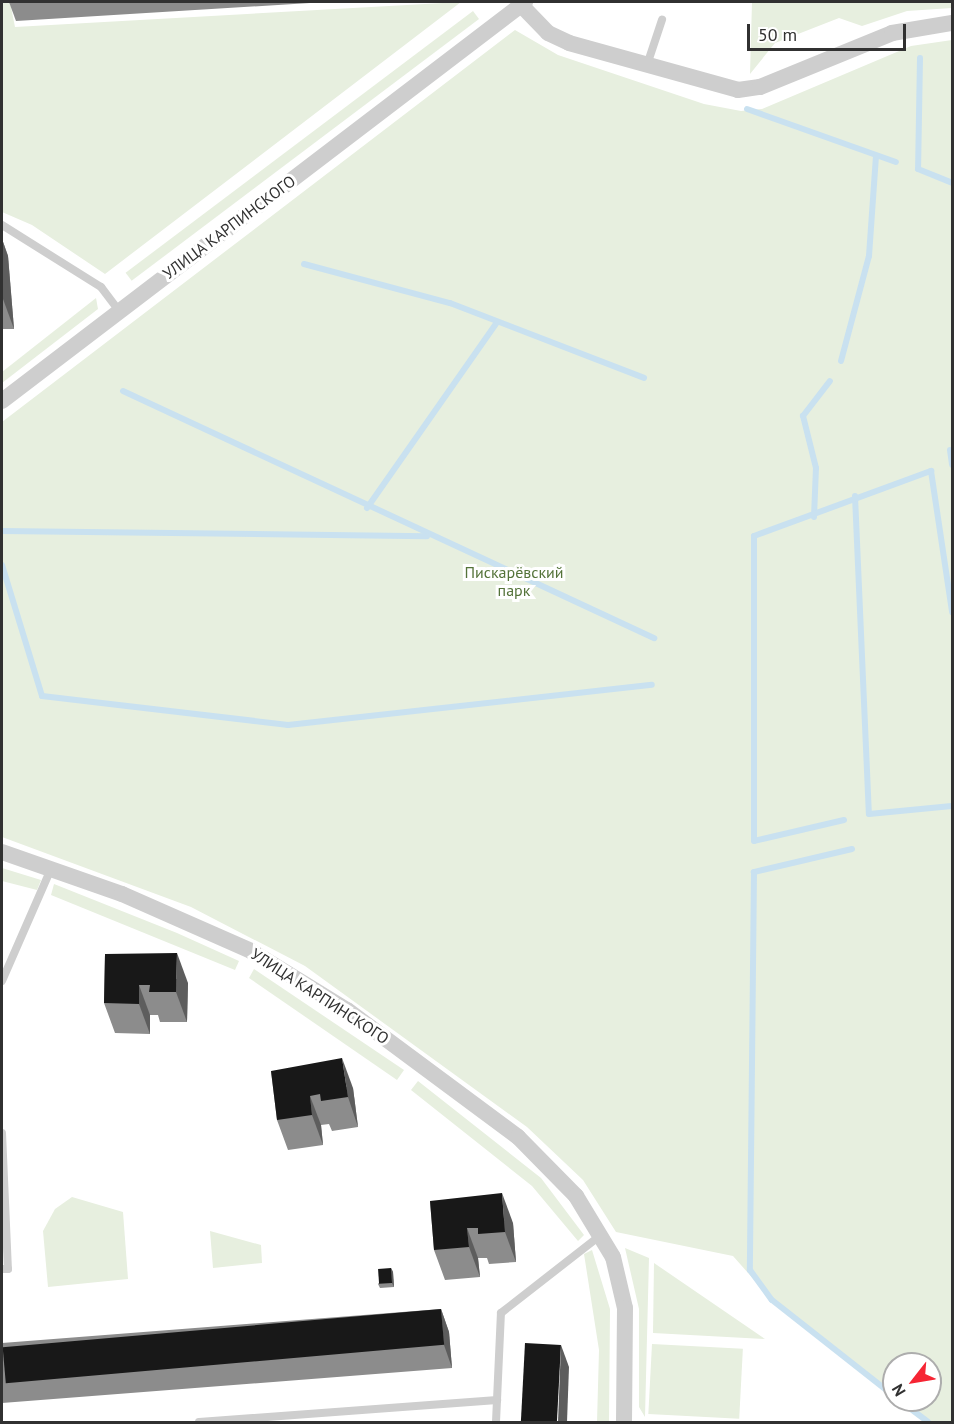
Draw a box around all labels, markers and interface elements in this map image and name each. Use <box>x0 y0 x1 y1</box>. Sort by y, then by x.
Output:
scale bar <box>750 12 909 50</box>
text: 50 m <box>758 23 797 46</box>
street label: УЛИЦА КАРПИНСКОГО <box>159 171 299 283</box>
park label: Пискарёвский парк <box>464 562 564 600</box>
street label: УЛИЦА КАРПИНСКОГО <box>247 944 393 1048</box>
north arrow <box>882 1352 942 1412</box>
text: N <box>887 1381 910 1400</box>

